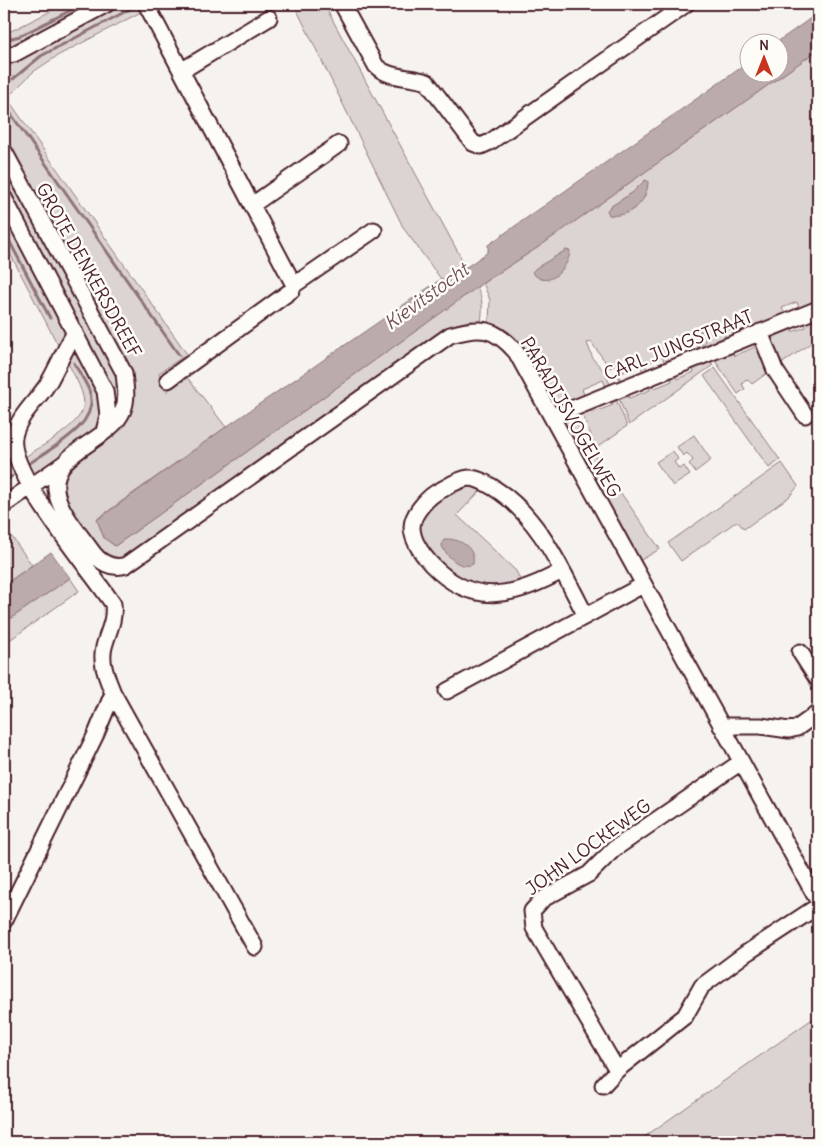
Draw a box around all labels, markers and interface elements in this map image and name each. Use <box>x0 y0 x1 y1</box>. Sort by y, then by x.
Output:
north arrow <box>740 32 790 82</box>
text: N <box>759 36 769 54</box>
street label: GROTE DENKERSDREEF <box>31 179 147 361</box>
water label: Kievitstocht <box>379 256 475 335</box>
street label: CARL JUNGSTRAAT <box>600 305 756 385</box>
street label: PARADIJSVOGELWEG <box>516 333 626 501</box>
street label: JOHN LOCKEWEG <box>521 794 655 900</box>

